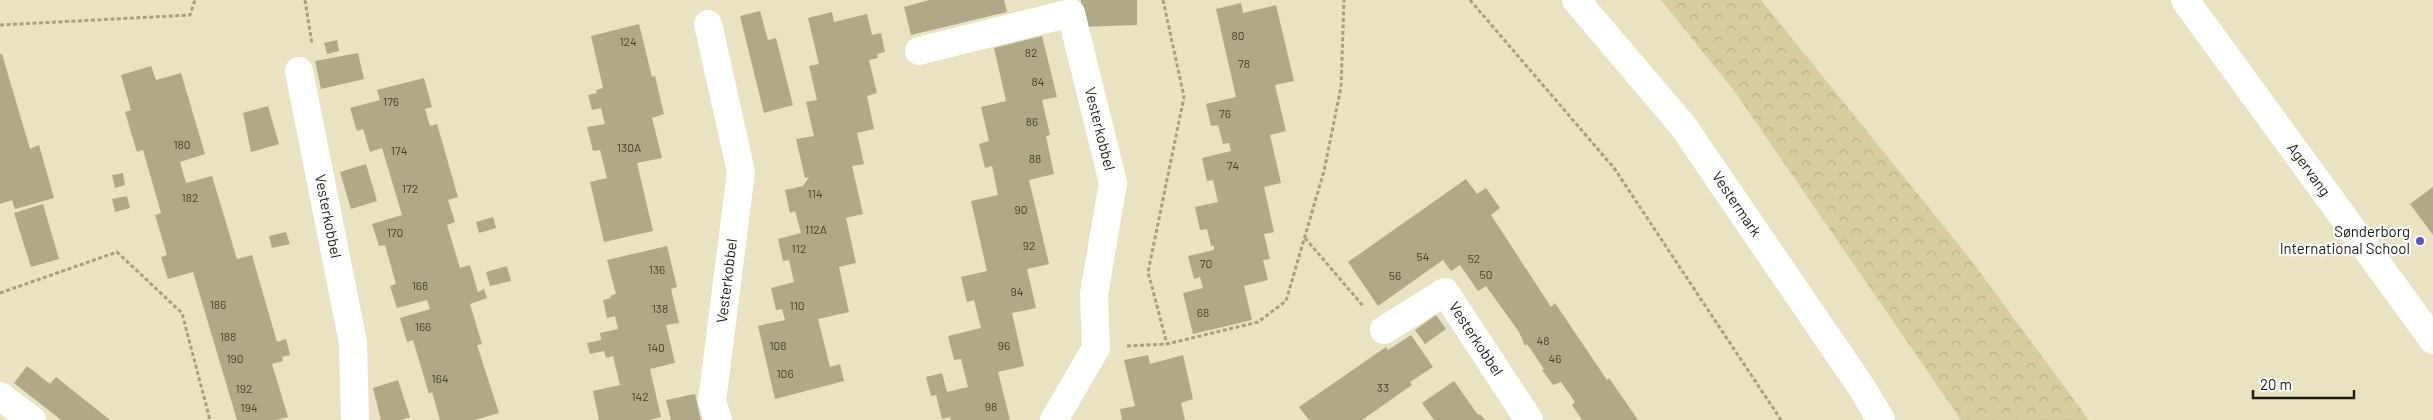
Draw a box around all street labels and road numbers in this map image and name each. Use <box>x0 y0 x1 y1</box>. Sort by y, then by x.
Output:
street label: Vesterkobbel <box>1082 85 1120 172</box>
street label: Agervang <box>2284 139 2335 199</box>
street label: Vestermark <box>1709 168 1766 240</box>
street label: Vesterkobbel <box>312 173 346 259</box>
street label: Vesterkobbel <box>712 238 740 324</box>
street label: Vesterkobbel <box>1446 298 1507 379</box>

